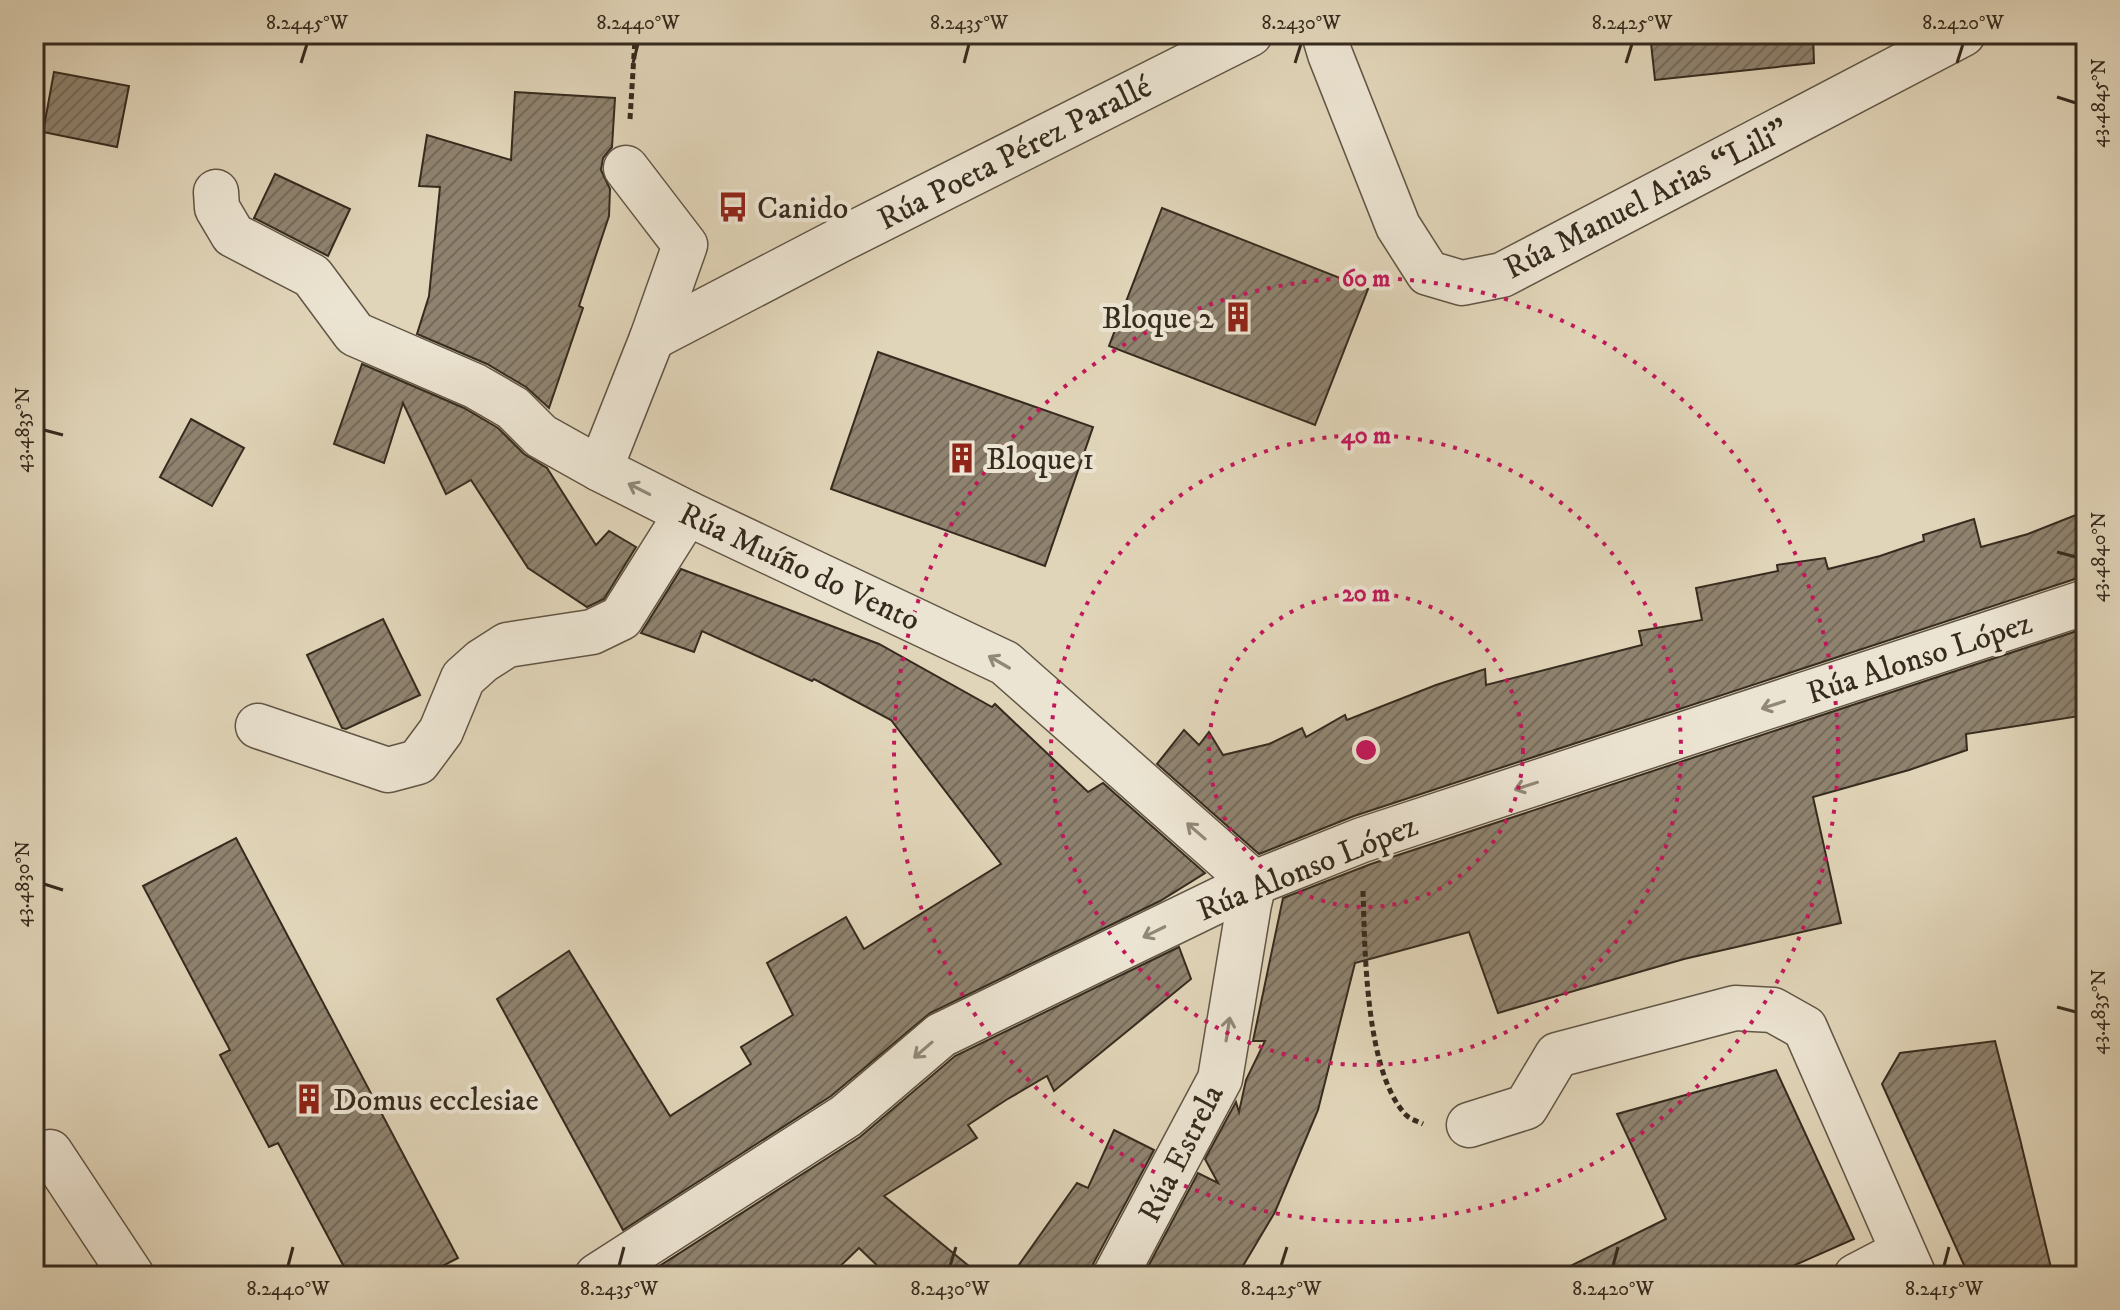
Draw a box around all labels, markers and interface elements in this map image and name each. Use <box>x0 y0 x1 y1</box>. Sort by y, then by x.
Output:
text: 8.2445°W <box>266 11 349 36</box>
text: 8.2440°W <box>596 11 680 36</box>
text: 8.2435°W <box>930 11 1009 36</box>
text: 8.2430°W <box>1261 11 1341 36</box>
text: 8.2425°W <box>1592 11 1673 36</box>
text: 8.2420°W <box>1922 11 2004 36</box>
text: 43.4845°N <box>2087 58 2112 148</box>
street label: Rúa Poeta Pérez Parallé <box>871 67 1159 240</box>
street label: Rúa Manuel Arias “Lili” <box>1498 111 1796 289</box>
place label: Canido <box>757 189 848 229</box>
bus stop icon: Canido <box>716 190 750 224</box>
text: 60 m <box>1342 264 1390 294</box>
place label: Bloque 2 <box>1102 299 1214 339</box>
building icon: Bloque 2 <box>1221 300 1255 334</box>
text: 43.4835°N <box>11 387 36 473</box>
text: 40 m <box>1341 421 1391 451</box>
place label: Bloque 1 <box>986 440 1094 480</box>
building icon: Bloque 1 <box>945 441 979 475</box>
one-way arrow <box>627 480 651 496</box>
street label: Rúa Muíño do Vento <box>672 494 926 641</box>
text: 43.4840°N <box>2087 512 2112 602</box>
text: 20 m <box>1342 579 1390 609</box>
street label: Rúa Alonso López <box>1802 604 2037 714</box>
one-way arrow <box>988 654 1011 670</box>
one-way arrow <box>1760 698 1786 713</box>
centre of rings <box>1352 736 1380 764</box>
one-way arrow <box>1513 780 1538 795</box>
street label: Rúa Alonso López <box>1192 806 1424 931</box>
one-way arrow <box>1186 823 1206 841</box>
text: 43.4830°N <box>11 841 36 927</box>
one-way arrow <box>1142 925 1166 940</box>
text: 43.4835°N <box>2087 969 2112 1055</box>
one-way arrow <box>1221 1016 1236 1042</box>
one-way arrow <box>913 1041 934 1059</box>
street label: Rúa Estrela <box>1130 1078 1234 1229</box>
place label: Domus ecclesiae <box>333 1081 539 1121</box>
building icon: Domus ecclesiae <box>292 1082 326 1116</box>
text: 8.2440°W <box>246 1277 330 1302</box>
text: 8.2435°W <box>580 1277 659 1302</box>
text: 8.2430°W <box>910 1277 990 1302</box>
text: 8.2425°W <box>1241 1277 1322 1302</box>
text: 8.2420°W <box>1572 1277 1654 1302</box>
text: 8.2415°W <box>1905 1277 1984 1302</box>

